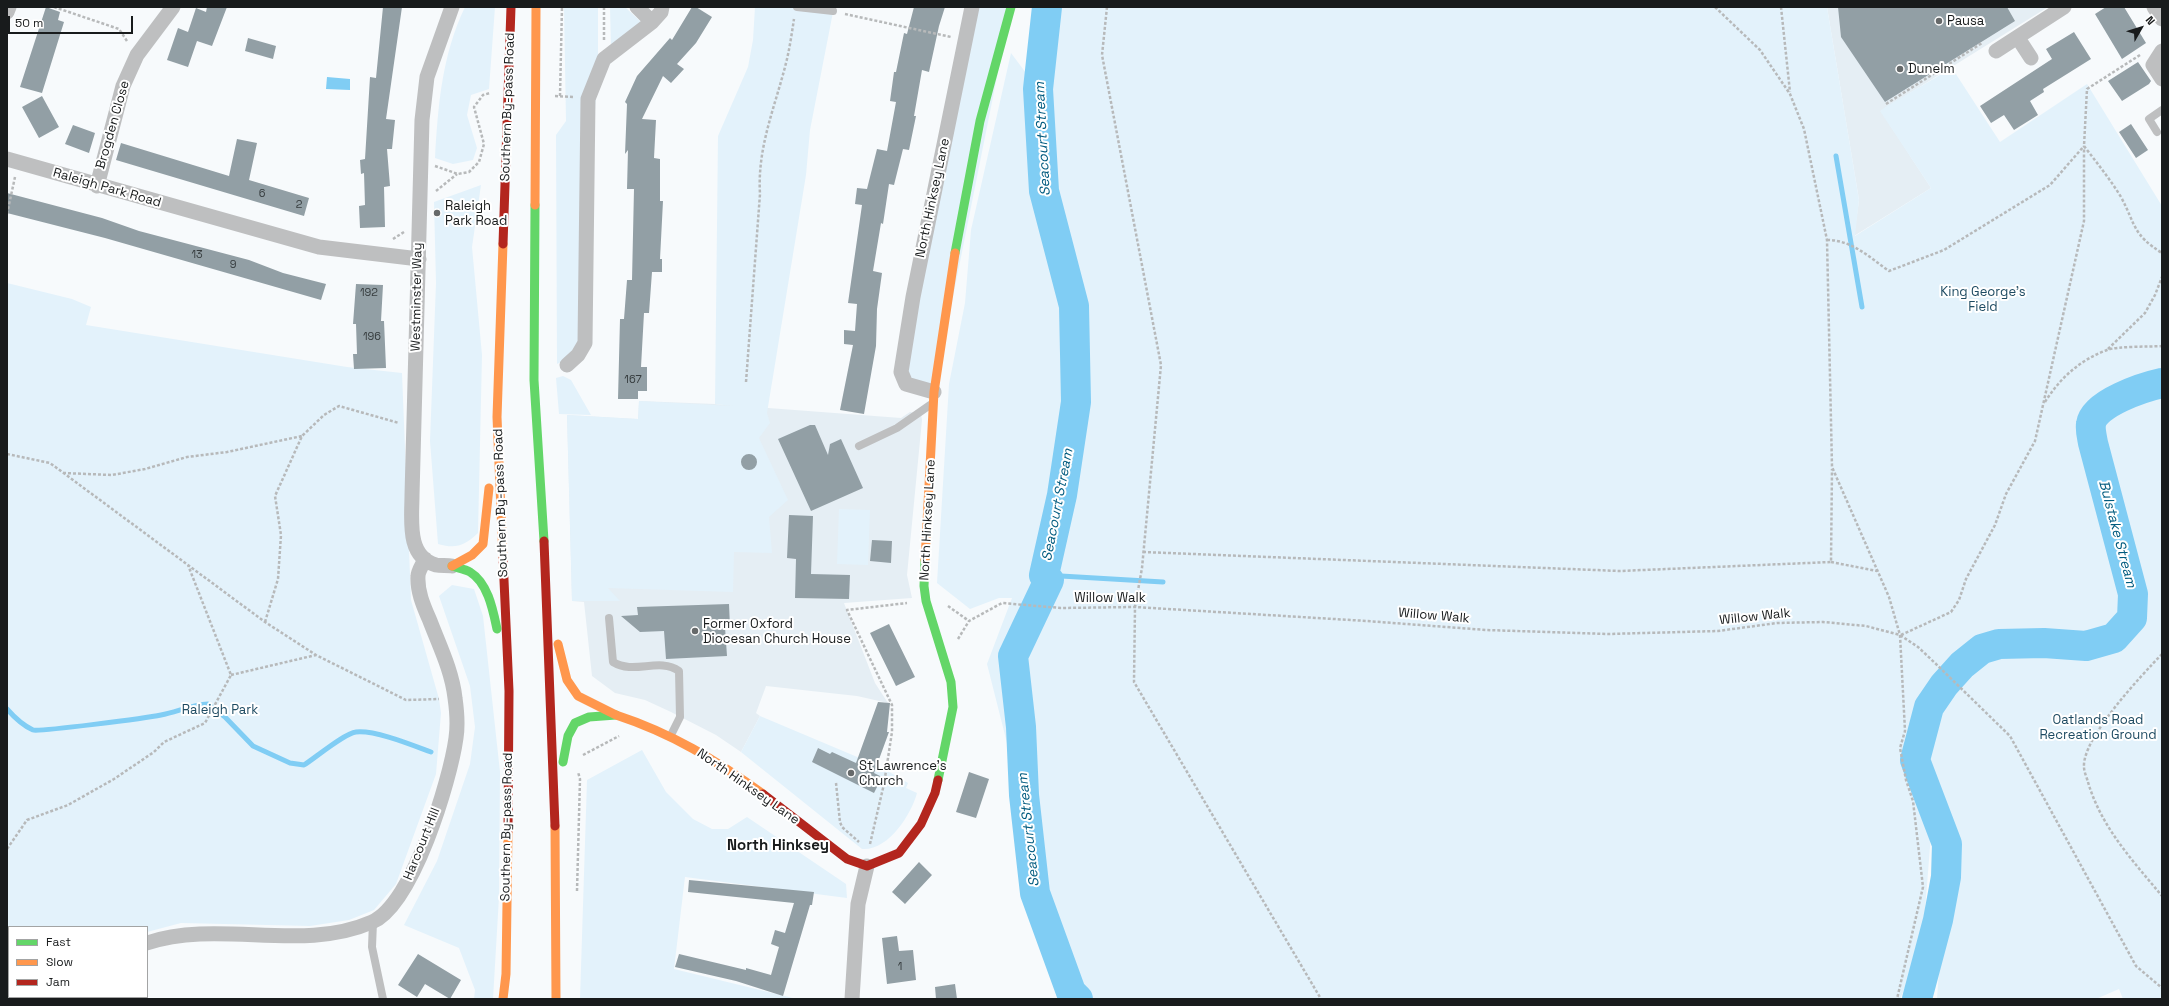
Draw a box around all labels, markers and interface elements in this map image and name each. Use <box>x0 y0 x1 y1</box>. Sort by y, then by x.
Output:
scale bar <box>10 8 135 34</box>
north arrow <box>2121 8 2161 48</box>
place label: Pausa <box>1947 13 1984 29</box>
text: N <box>2143 13 2158 28</box>
text: 50 m <box>15 15 43 31</box>
marker: Pausa <box>1934 16 1944 26</box>
street label: Southern By-pass Road <box>498 32 518 182</box>
place label: Dunelm <box>1908 61 1955 77</box>
marker: Dunelm <box>1895 64 1905 74</box>
street label: Brogden Close <box>93 79 133 171</box>
water label: Seacourt Stream <box>1032 82 1054 196</box>
street label: North Hinksey Lane <box>913 137 953 259</box>
street label: Raleigh Park Road <box>51 165 163 211</box>
house number: 6 <box>259 187 265 201</box>
house number: 2 <box>296 198 302 212</box>
place label: Raleigh Park Road <box>445 198 507 229</box>
marker: Raleigh Park Road <box>432 208 442 218</box>
street label: Westminster Way <box>408 242 426 352</box>
house number: 13 <box>191 248 203 262</box>
house number: 9 <box>230 258 236 272</box>
park label: King George's Field <box>1940 284 2026 315</box>
house number: 192 <box>360 286 378 300</box>
house number: 196 <box>363 330 381 344</box>
house number: 167 <box>624 373 642 387</box>
street label: Southern By-pass Road <box>491 428 511 578</box>
water label: Seacourt Stream <box>1039 447 1077 563</box>
street label: North Hinksey Lane <box>917 459 939 581</box>
water label: Bulstake Stream <box>2095 479 2139 589</box>
street label: Willow Walk <box>1074 590 1146 606</box>
street label: Willow Walk <box>1398 605 1470 627</box>
street label: Willow Walk <box>1719 606 1791 628</box>
place label: Former Oxford Diocesan Church House <box>703 616 851 647</box>
marker: Former Oxford Diocesan Church House <box>690 626 700 636</box>
park label: Raleigh Park <box>182 702 258 718</box>
park label: Oatlands Road Recreation Ground <box>2039 712 2157 743</box>
street label: North Hinksey Lane <box>694 746 802 828</box>
street label: Southern By-pass Road <box>498 752 516 902</box>
place label: St Lawrence's Church <box>859 758 947 789</box>
marker: St Lawrence's Church <box>846 768 856 778</box>
water label: Seacourt Stream <box>1015 772 1043 888</box>
street label: Harcourt Hill <box>400 806 444 882</box>
district label: North Hinksey <box>727 837 829 855</box>
legend <box>8 926 148 998</box>
text: Fast <box>46 934 71 950</box>
text: Slow <box>46 954 73 970</box>
house number: 1 <box>898 960 902 974</box>
text: Jam <box>46 974 70 990</box>

